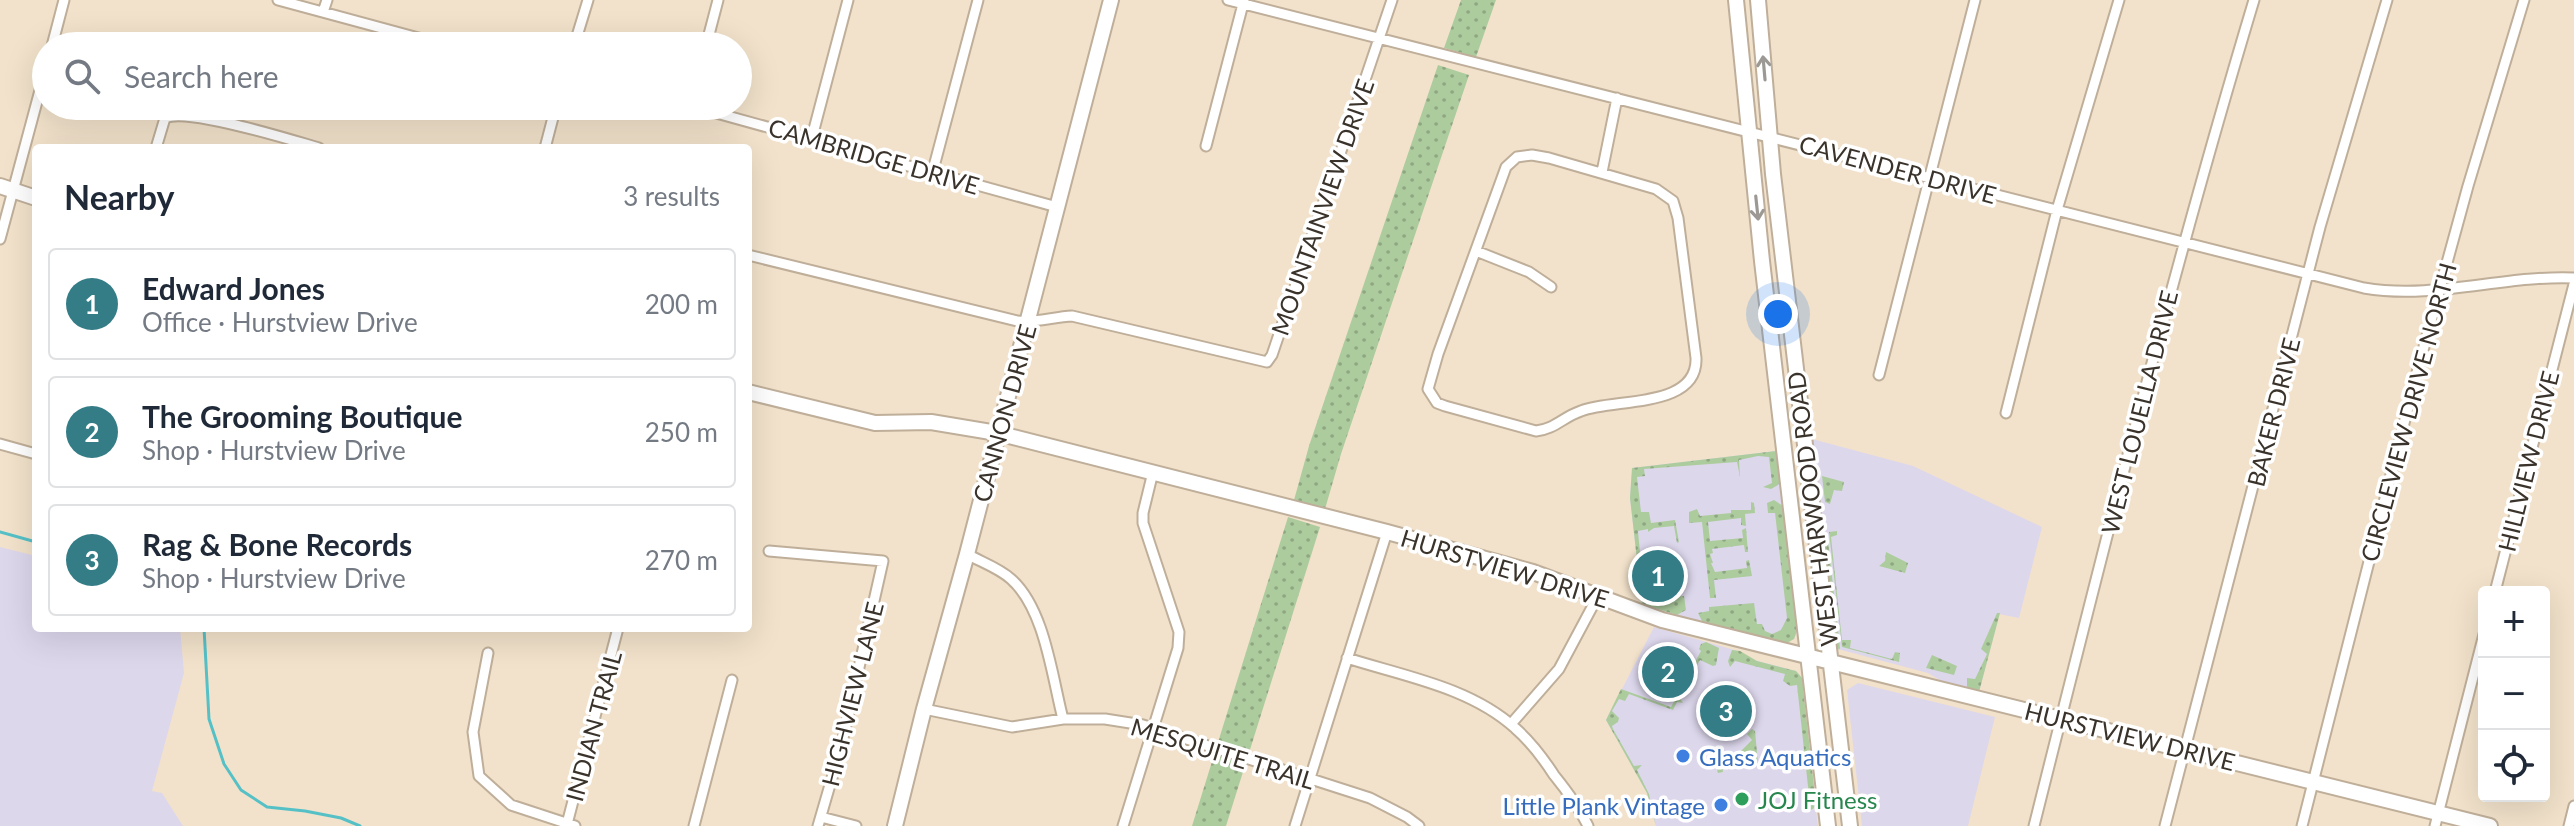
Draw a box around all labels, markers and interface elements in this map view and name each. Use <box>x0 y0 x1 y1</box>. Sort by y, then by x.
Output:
search box <box>32 32 752 120</box>
icon: search <box>60 54 104 98</box>
one-way arrow <box>1756 55 1771 82</box>
text: Search here <box>124 58 279 94</box>
street label: MOUNTAINVIEW DRIVE <box>1265 75 1379 339</box>
street label: CAMBRIDGE DRIVE <box>765 112 983 200</box>
street label: CAVENDER DRIVE <box>1796 129 2000 209</box>
text: Nearby <box>64 176 175 217</box>
text: 3 results <box>623 180 720 212</box>
one-way arrow <box>1750 194 1765 221</box>
street label: CIRCLEVIEW DRIVE NORTH <box>2354 259 2462 565</box>
text: Edward Jones <box>142 270 325 306</box>
street label: WEST LOUELLA DRIVE <box>2095 287 2183 537</box>
text: 1 <box>84 288 100 320</box>
text: 200 m <box>645 288 718 320</box>
your location <box>1758 294 1798 334</box>
text: Office · Hurstview Drive <box>142 306 418 338</box>
street label: CANNON DRIVE <box>966 321 1042 505</box>
street label: BAKER DRIVE <box>2240 334 2306 490</box>
street label: HILLVIEW DRIVE <box>2492 368 2564 554</box>
street label: WEST HARWOOD ROAD <box>1781 370 1843 648</box>
text: The Grooming Boutique <box>142 398 463 434</box>
text: 2 <box>84 416 100 448</box>
text: 250 m <box>645 416 718 448</box>
text: Shop · Hurstview Drive <box>142 434 406 466</box>
street label: HURSTVIEW DRIVE <box>1398 523 1612 613</box>
text: Rag & Bone Records <box>142 526 412 562</box>
text: 3 <box>84 544 100 576</box>
text: 270 m <box>645 544 718 576</box>
pin: 1 <box>1632 546 1684 606</box>
text: Shop · Hurstview Drive <box>142 562 406 594</box>
map controls <box>2478 586 2550 802</box>
button: + <box>2478 586 2550 658</box>
street label: HIGHVIEW LANE <box>815 599 889 789</box>
pin: 2 <box>1642 642 1694 702</box>
street label: INDIAN TRAIL <box>559 648 627 804</box>
button: − <box>2478 658 2550 730</box>
pin: 3 <box>1700 681 1752 741</box>
street label: HURSTVIEW DRIVE <box>2022 696 2238 776</box>
street label: MESQUITE TRAIL <box>1128 711 1318 795</box>
button: locate <box>2478 730 2550 802</box>
place label: Glass Aquatics <box>1699 742 1851 771</box>
marker: Glass Aquatics <box>1674 747 1692 765</box>
place label: JOJ Fitness <box>1758 785 1878 814</box>
marker: JOJ Fitness <box>1733 790 1751 808</box>
place label: Little Plank Vintage <box>1503 791 1705 820</box>
marker: Little Plank Vintage <box>1712 796 1730 814</box>

